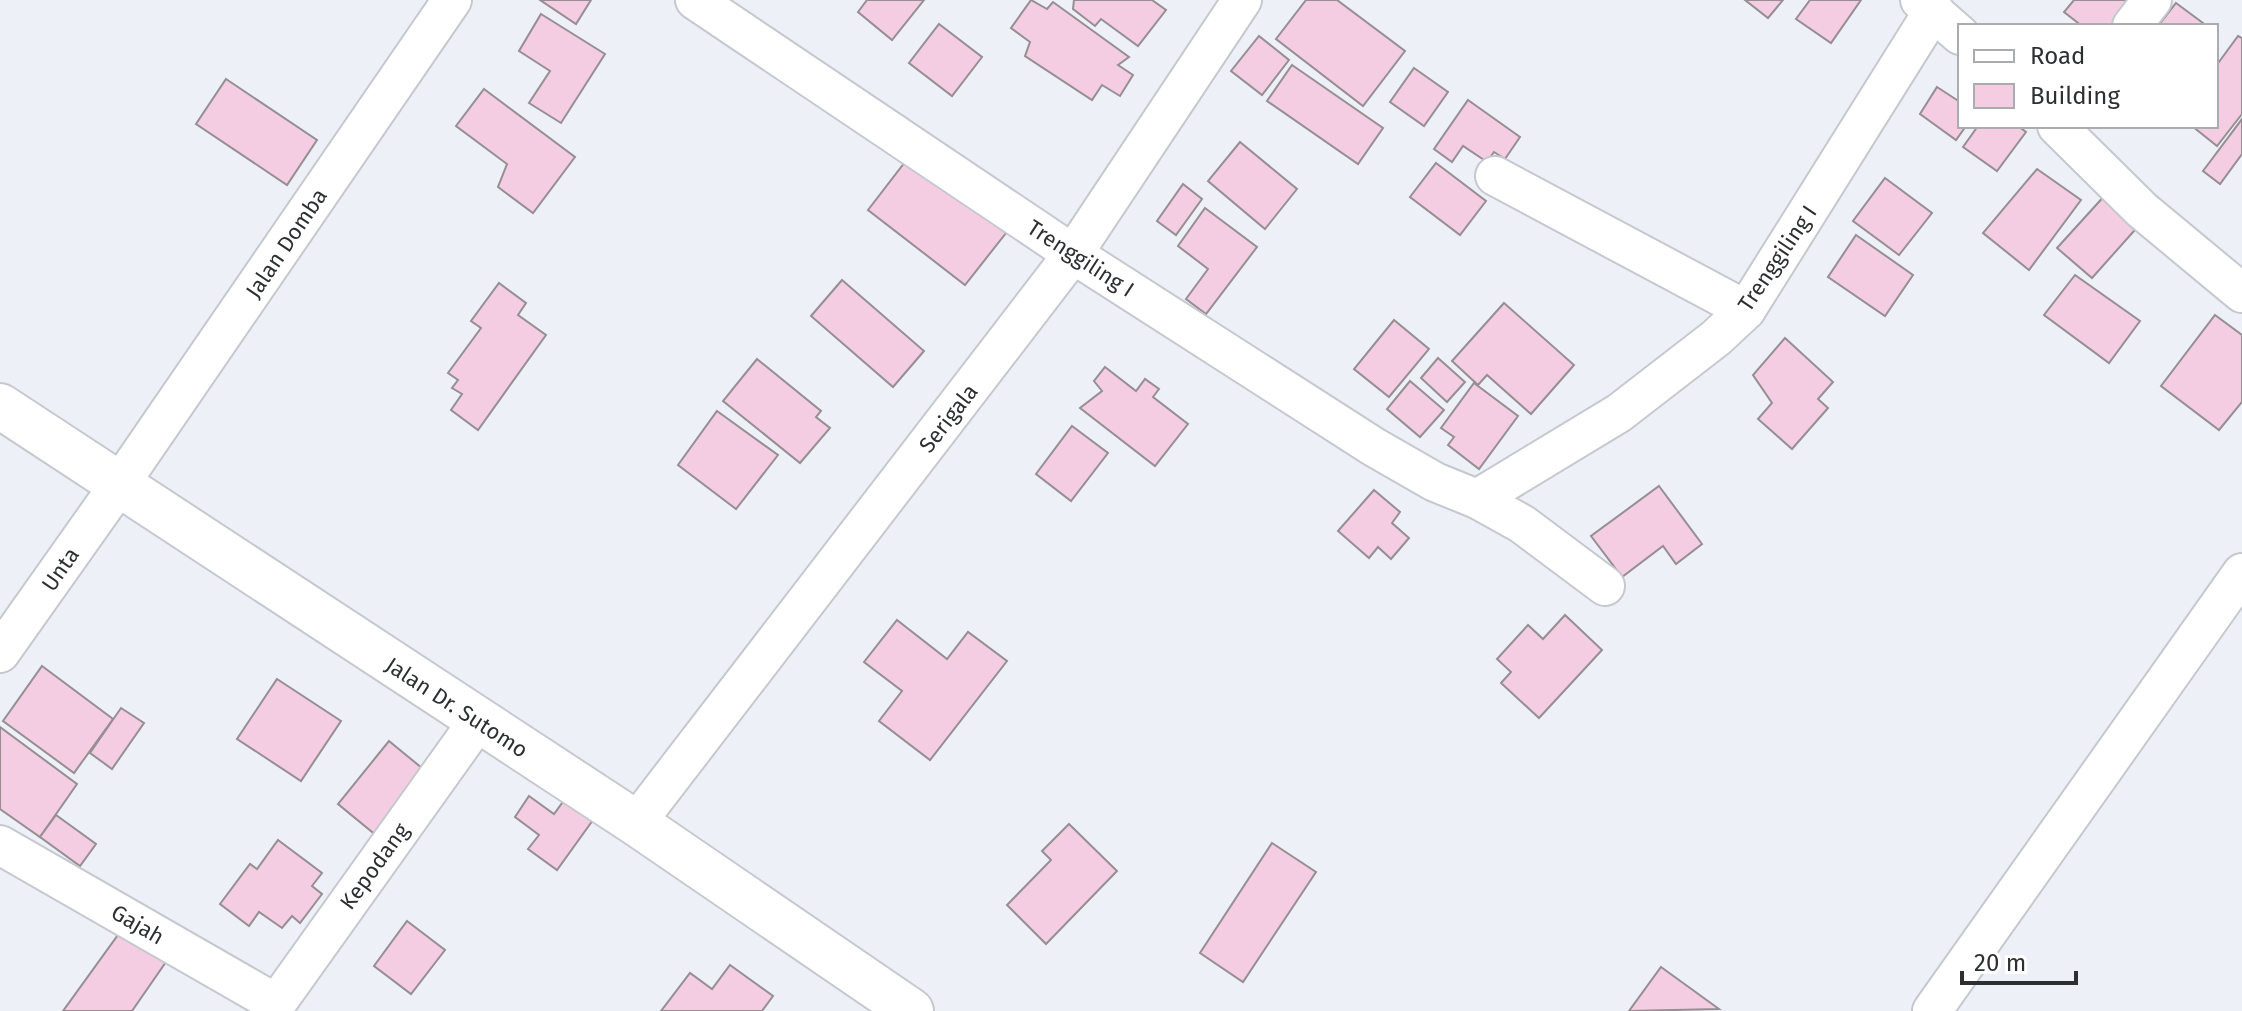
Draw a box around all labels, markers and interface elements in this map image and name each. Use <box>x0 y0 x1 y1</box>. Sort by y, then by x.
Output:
legend <box>1958 24 2218 128</box>
text: Road <box>2030 42 2085 70</box>
text: Building <box>2030 82 2120 110</box>
street label: Jalan Domba <box>240 183 333 303</box>
street label: Trenggiling I <box>1732 200 1823 316</box>
street label: Trenggiling I <box>1022 214 1139 303</box>
street label: Serigala <box>913 379 984 458</box>
street label: Unta <box>36 542 85 596</box>
street label: Jalan Dr. Sutomo <box>380 651 533 764</box>
street label: Kepodang <box>334 817 415 915</box>
street label: Gajah <box>106 899 169 950</box>
scale bar <box>1962 935 2076 985</box>
text: 20 m <box>1974 949 2026 977</box>

